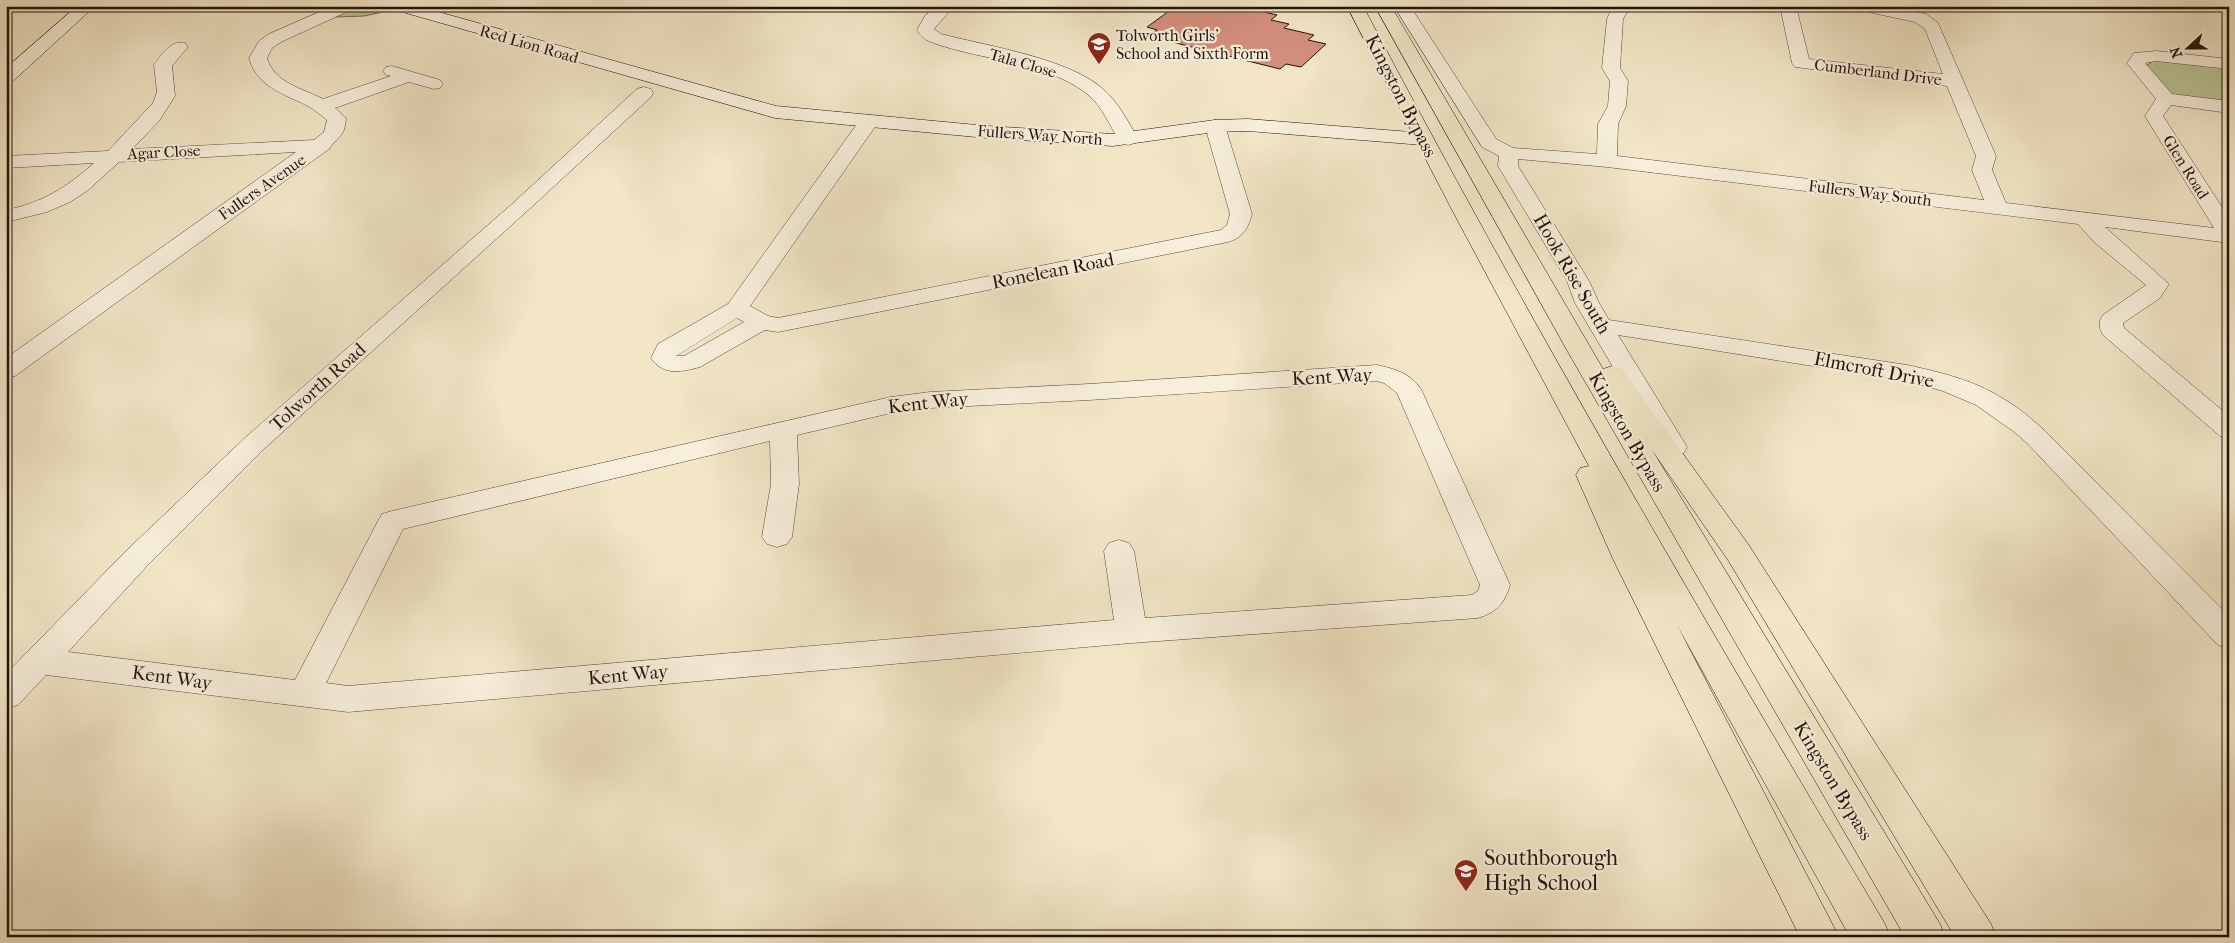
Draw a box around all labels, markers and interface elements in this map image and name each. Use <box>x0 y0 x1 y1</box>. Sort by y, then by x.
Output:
street label: Red Lion Road <box>477 21 581 67</box>
north arrow <box>2162 22 2212 72</box>
place label: Tolworth Girls' School and Sixth Form <box>1116 26 1270 63</box>
school or university icon: Tolworth Girls' School and Sixth Form <box>1086 31 1112 65</box>
street label: Kingston Bypass <box>1361 31 1441 161</box>
street label: Tala Close <box>987 44 1059 82</box>
text: N <box>2166 44 2186 60</box>
street label: Cumberland Drive <box>1813 55 1943 89</box>
street label: Fullers Way North <box>977 121 1103 149</box>
street label: Glen Road <box>2159 131 2213 203</box>
street label: Agar Close <box>126 141 201 163</box>
street label: Fullers Avenue <box>215 150 309 224</box>
street label: Fullers Way South <box>1807 176 1933 210</box>
street label: Hook Rise South <box>1529 210 1615 338</box>
street label: Ronelean Road <box>990 248 1117 294</box>
street label: Tolworth Road <box>266 338 371 436</box>
street label: Elmcroft Drive <box>1812 348 1936 392</box>
street label: Kent Way <box>1291 364 1374 390</box>
street label: Kingston Bypass <box>1584 368 1670 496</box>
street label: Kent Way <box>887 388 970 418</box>
street label: Kent Way <box>587 660 670 689</box>
street label: Kent Way <box>131 661 214 695</box>
street label: Kingston Bypass <box>1789 718 1877 844</box>
place label: Southborough High School <box>1484 845 1619 896</box>
school or university icon: Southborough High School <box>1453 858 1479 892</box>

